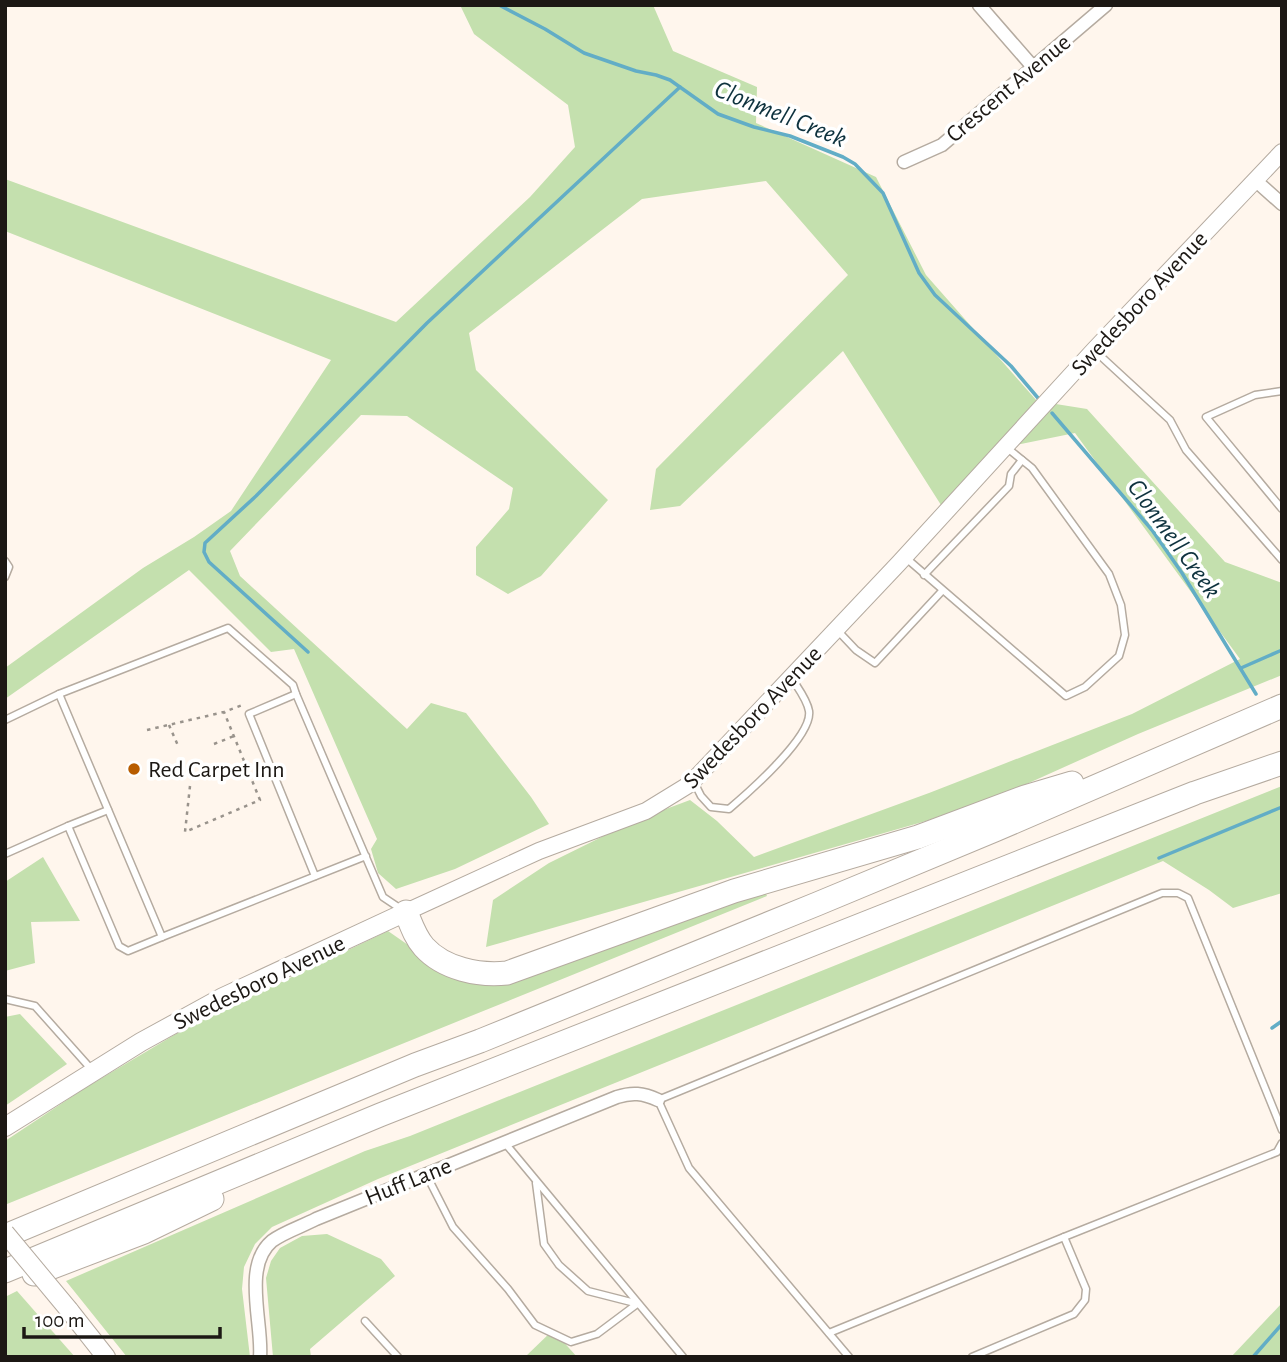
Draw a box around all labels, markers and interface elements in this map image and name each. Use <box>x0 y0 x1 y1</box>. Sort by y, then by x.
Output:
street label: Crescent Avenue <box>942 30 1075 147</box>
water label: Clonmell Creek <box>711 76 850 152</box>
street label: Swedesboro Avenue <box>1067 227 1212 380</box>
water label: Clonmell Creek <box>1123 474 1226 603</box>
street label: Swedesboro Avenue <box>679 642 826 793</box>
place label: Red Carpet Inn <box>148 758 285 782</box>
marker: Red Carpet Inn <box>126 761 142 777</box>
street label: Swedesboro Avenue <box>170 931 349 1035</box>
street label: Huff Lane <box>362 1154 455 1210</box>
scale bar <box>24 1296 220 1340</box>
text: 100 m <box>35 1310 85 1331</box>

